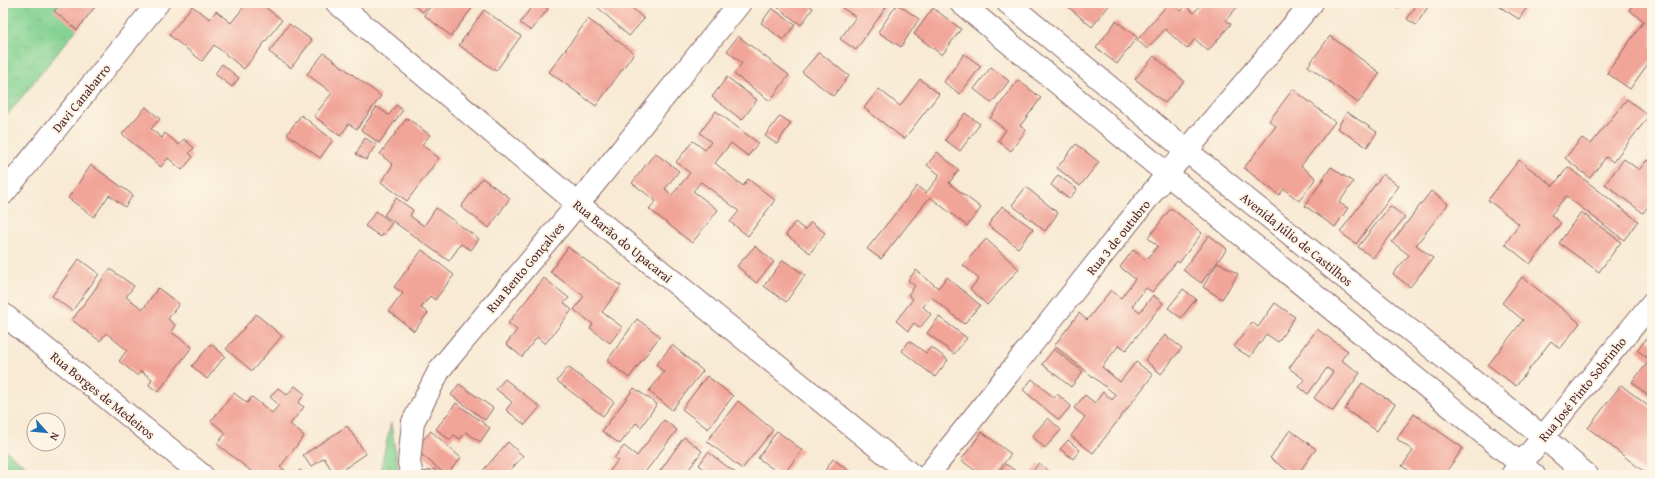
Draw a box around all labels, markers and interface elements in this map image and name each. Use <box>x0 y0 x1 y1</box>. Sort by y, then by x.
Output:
street label: Davi Canabarro <box>48 60 115 137</box>
street label: Avenida Júlio de Castilhos <box>1236 188 1357 291</box>
street label: Rua Barão do Upacarai <box>569 195 677 288</box>
street label: Rua 3 de outubro <box>1082 195 1155 279</box>
street label: Rua Bento Gonçalves <box>482 218 569 317</box>
street label: Rua José Pinto Sobrinho <box>1534 332 1631 446</box>
street label: Rua Borges de Medeiros <box>46 347 159 444</box>
north arrow <box>26 412 66 452</box>
text: N <box>46 430 64 444</box>

